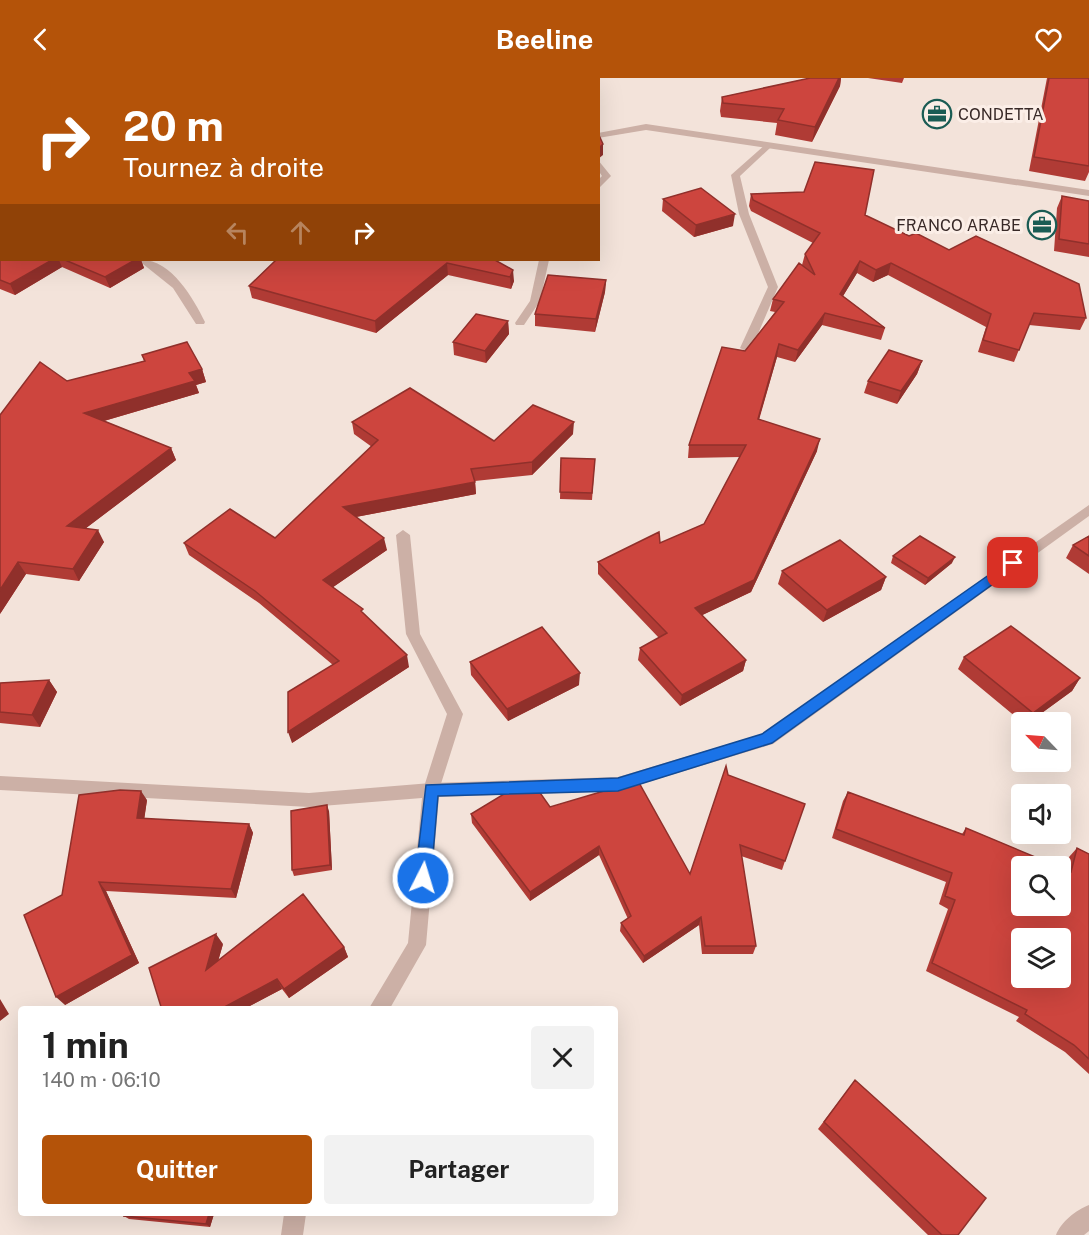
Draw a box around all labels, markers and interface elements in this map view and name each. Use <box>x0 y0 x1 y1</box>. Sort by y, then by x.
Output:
icon: back <box>24 23 57 56</box>
text: Beeline <box>496 23 593 55</box>
icon: heart <box>1032 23 1065 56</box>
office icon: CONDETTA <box>921 98 953 130</box>
text: 20 m <box>123 101 224 150</box>
icon: right <box>24 102 102 180</box>
place label: CONDETTA <box>958 105 1044 124</box>
text: Tournez à droite <box>123 151 324 183</box>
office icon: FRANCO ARABE <box>1026 209 1058 241</box>
icon: left <box>221 216 254 249</box>
icon: ahead <box>284 216 317 249</box>
icon: right <box>347 216 380 249</box>
place label: FRANCO ARABE <box>896 216 1021 235</box>
pin <box>987 537 1038 588</box>
icon: arrive <box>996 546 1029 579</box>
north arrow <box>1011 712 1071 772</box>
map controls <box>1011 712 1071 988</box>
button: sound <box>1011 784 1071 844</box>
position arrow <box>391 846 455 910</box>
button: search <box>1011 856 1071 916</box>
button: layers <box>1011 928 1071 988</box>
text: 1 min <box>42 1024 129 1066</box>
button: close <box>531 1026 594 1089</box>
text: 140 m · 06:10 <box>42 1068 161 1092</box>
button: Quitter <box>42 1135 312 1204</box>
button: Partager <box>324 1135 594 1204</box>

